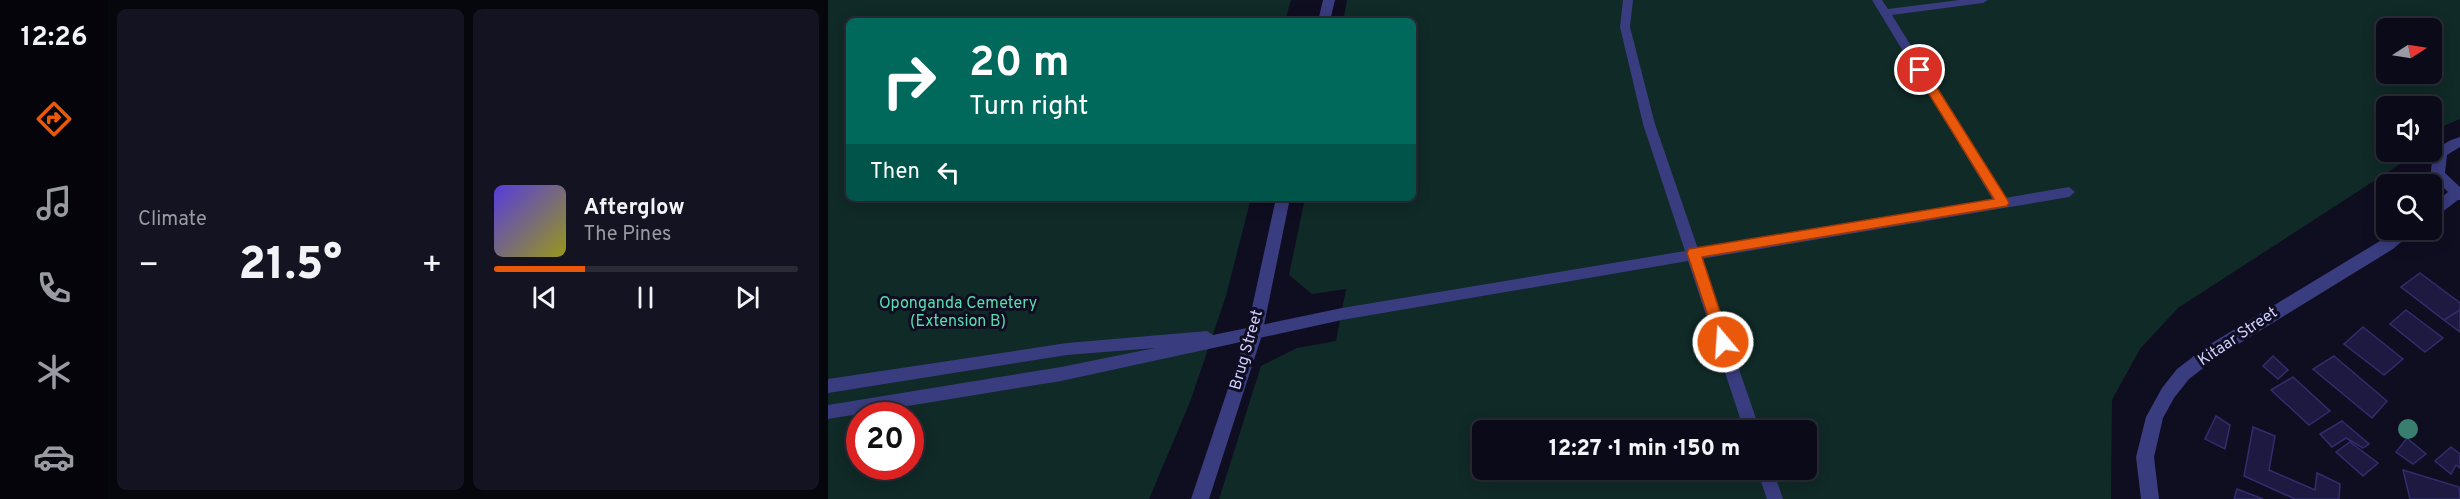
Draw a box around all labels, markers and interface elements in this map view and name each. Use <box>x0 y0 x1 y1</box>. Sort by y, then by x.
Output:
north arrow <box>2376 18 2442 84</box>
map controls <box>2376 18 2442 240</box>
text: 12:26 <box>21 21 87 55</box>
text: 20 m <box>969 38 1070 91</box>
icon: right <box>870 42 948 120</box>
pin <box>1894 44 1945 95</box>
icon: arrive <box>1903 53 1936 86</box>
text: Turn right <box>969 90 1088 124</box>
button: sound <box>2376 96 2442 162</box>
icon: directions <box>33 98 75 140</box>
icon: left <box>932 156 965 189</box>
text: Then <box>870 159 920 186</box>
button: search <box>2376 174 2442 240</box>
icon: music <box>33 182 75 224</box>
text: Afterglow <box>584 195 685 222</box>
text: Climate <box>138 207 207 233</box>
text: The Pines <box>584 222 671 248</box>
text: 21.5° <box>238 238 342 295</box>
text: − <box>138 246 159 288</box>
text: + <box>421 246 443 288</box>
icon: phone <box>33 267 75 309</box>
icon: previous <box>528 281 561 314</box>
icon: pause <box>629 281 662 314</box>
icon: next <box>731 281 764 314</box>
park label: Oponganda Cemetery (Extension B) <box>879 294 1037 332</box>
street label: Kitaar Street <box>2194 303 2282 371</box>
street label: Brug Street <box>1226 308 1268 392</box>
position arrow <box>1691 310 1755 374</box>
icon: climate <box>33 351 75 393</box>
speed limit sign: 20 <box>846 402 924 480</box>
icon: car <box>33 436 75 478</box>
text: 12:27 · 1 min · 150 m <box>1549 436 1740 463</box>

